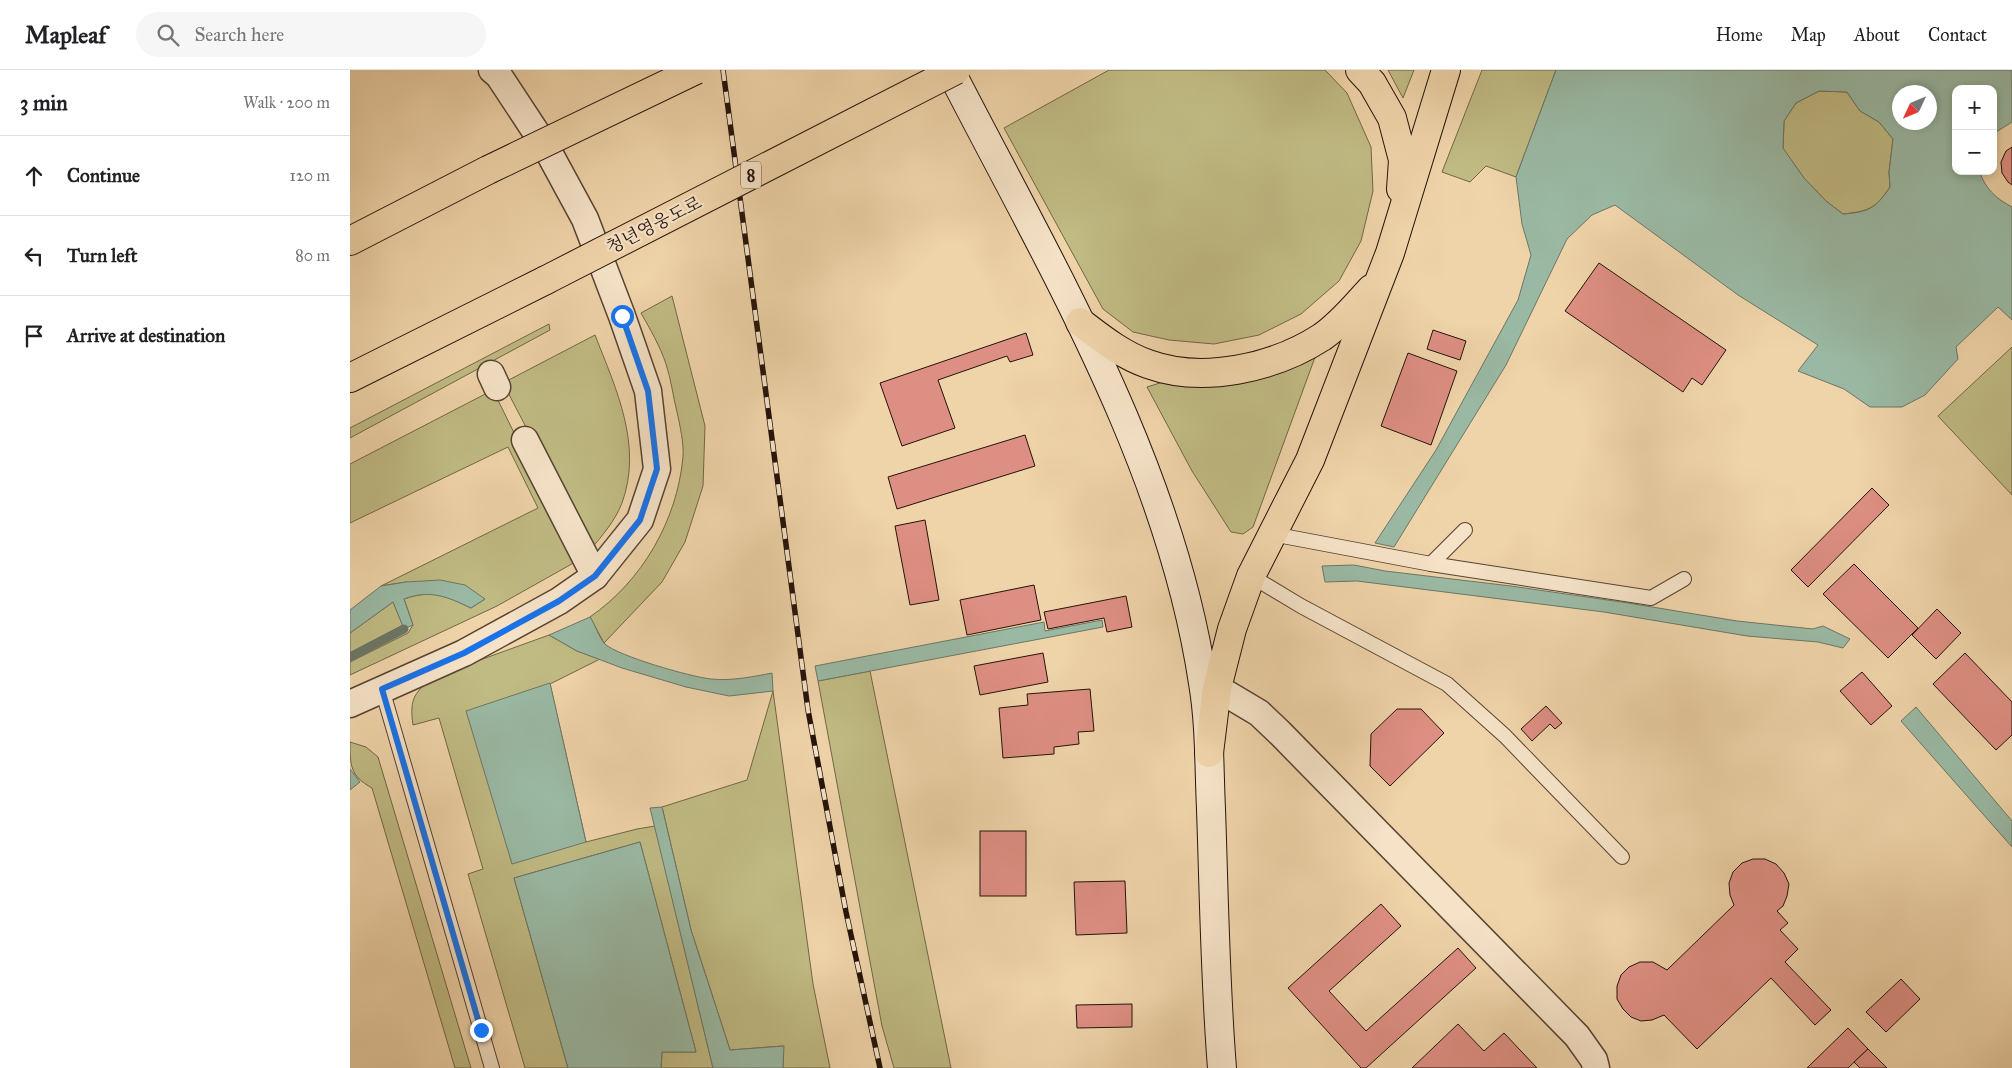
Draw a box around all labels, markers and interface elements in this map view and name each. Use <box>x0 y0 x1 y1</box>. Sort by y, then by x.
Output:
search box <box>136 12 486 57</box>
text: Mapleaf <box>25 20 106 50</box>
icon: search <box>154 21 182 49</box>
text: Search here <box>194 23 284 46</box>
text: Home <box>1716 24 1763 46</box>
text: Map <box>1791 24 1826 46</box>
text: About <box>1854 24 1900 46</box>
text: Contact <box>1928 24 1987 46</box>
north arrow <box>1892 85 1937 130</box>
map controls <box>1952 85 1997 175</box>
button: + <box>1952 85 1997 130</box>
text: 3 min <box>20 90 68 116</box>
text: Walk · 200 m <box>243 93 330 112</box>
button: − <box>1952 130 1997 175</box>
icon: ahead <box>20 162 48 190</box>
road number: 8 <box>741 162 761 188</box>
text: Continue <box>67 164 140 187</box>
text: 120 m <box>290 166 330 185</box>
street label: 청년영웅도로 <box>603 192 705 258</box>
icon: left <box>20 242 48 270</box>
text: Turn left <box>67 244 137 267</box>
text: 80 m <box>295 246 330 265</box>
route start <box>611 305 634 328</box>
icon: arrive <box>20 322 48 350</box>
text: Arrive at destination <box>67 324 225 347</box>
route end <box>470 1019 493 1042</box>

